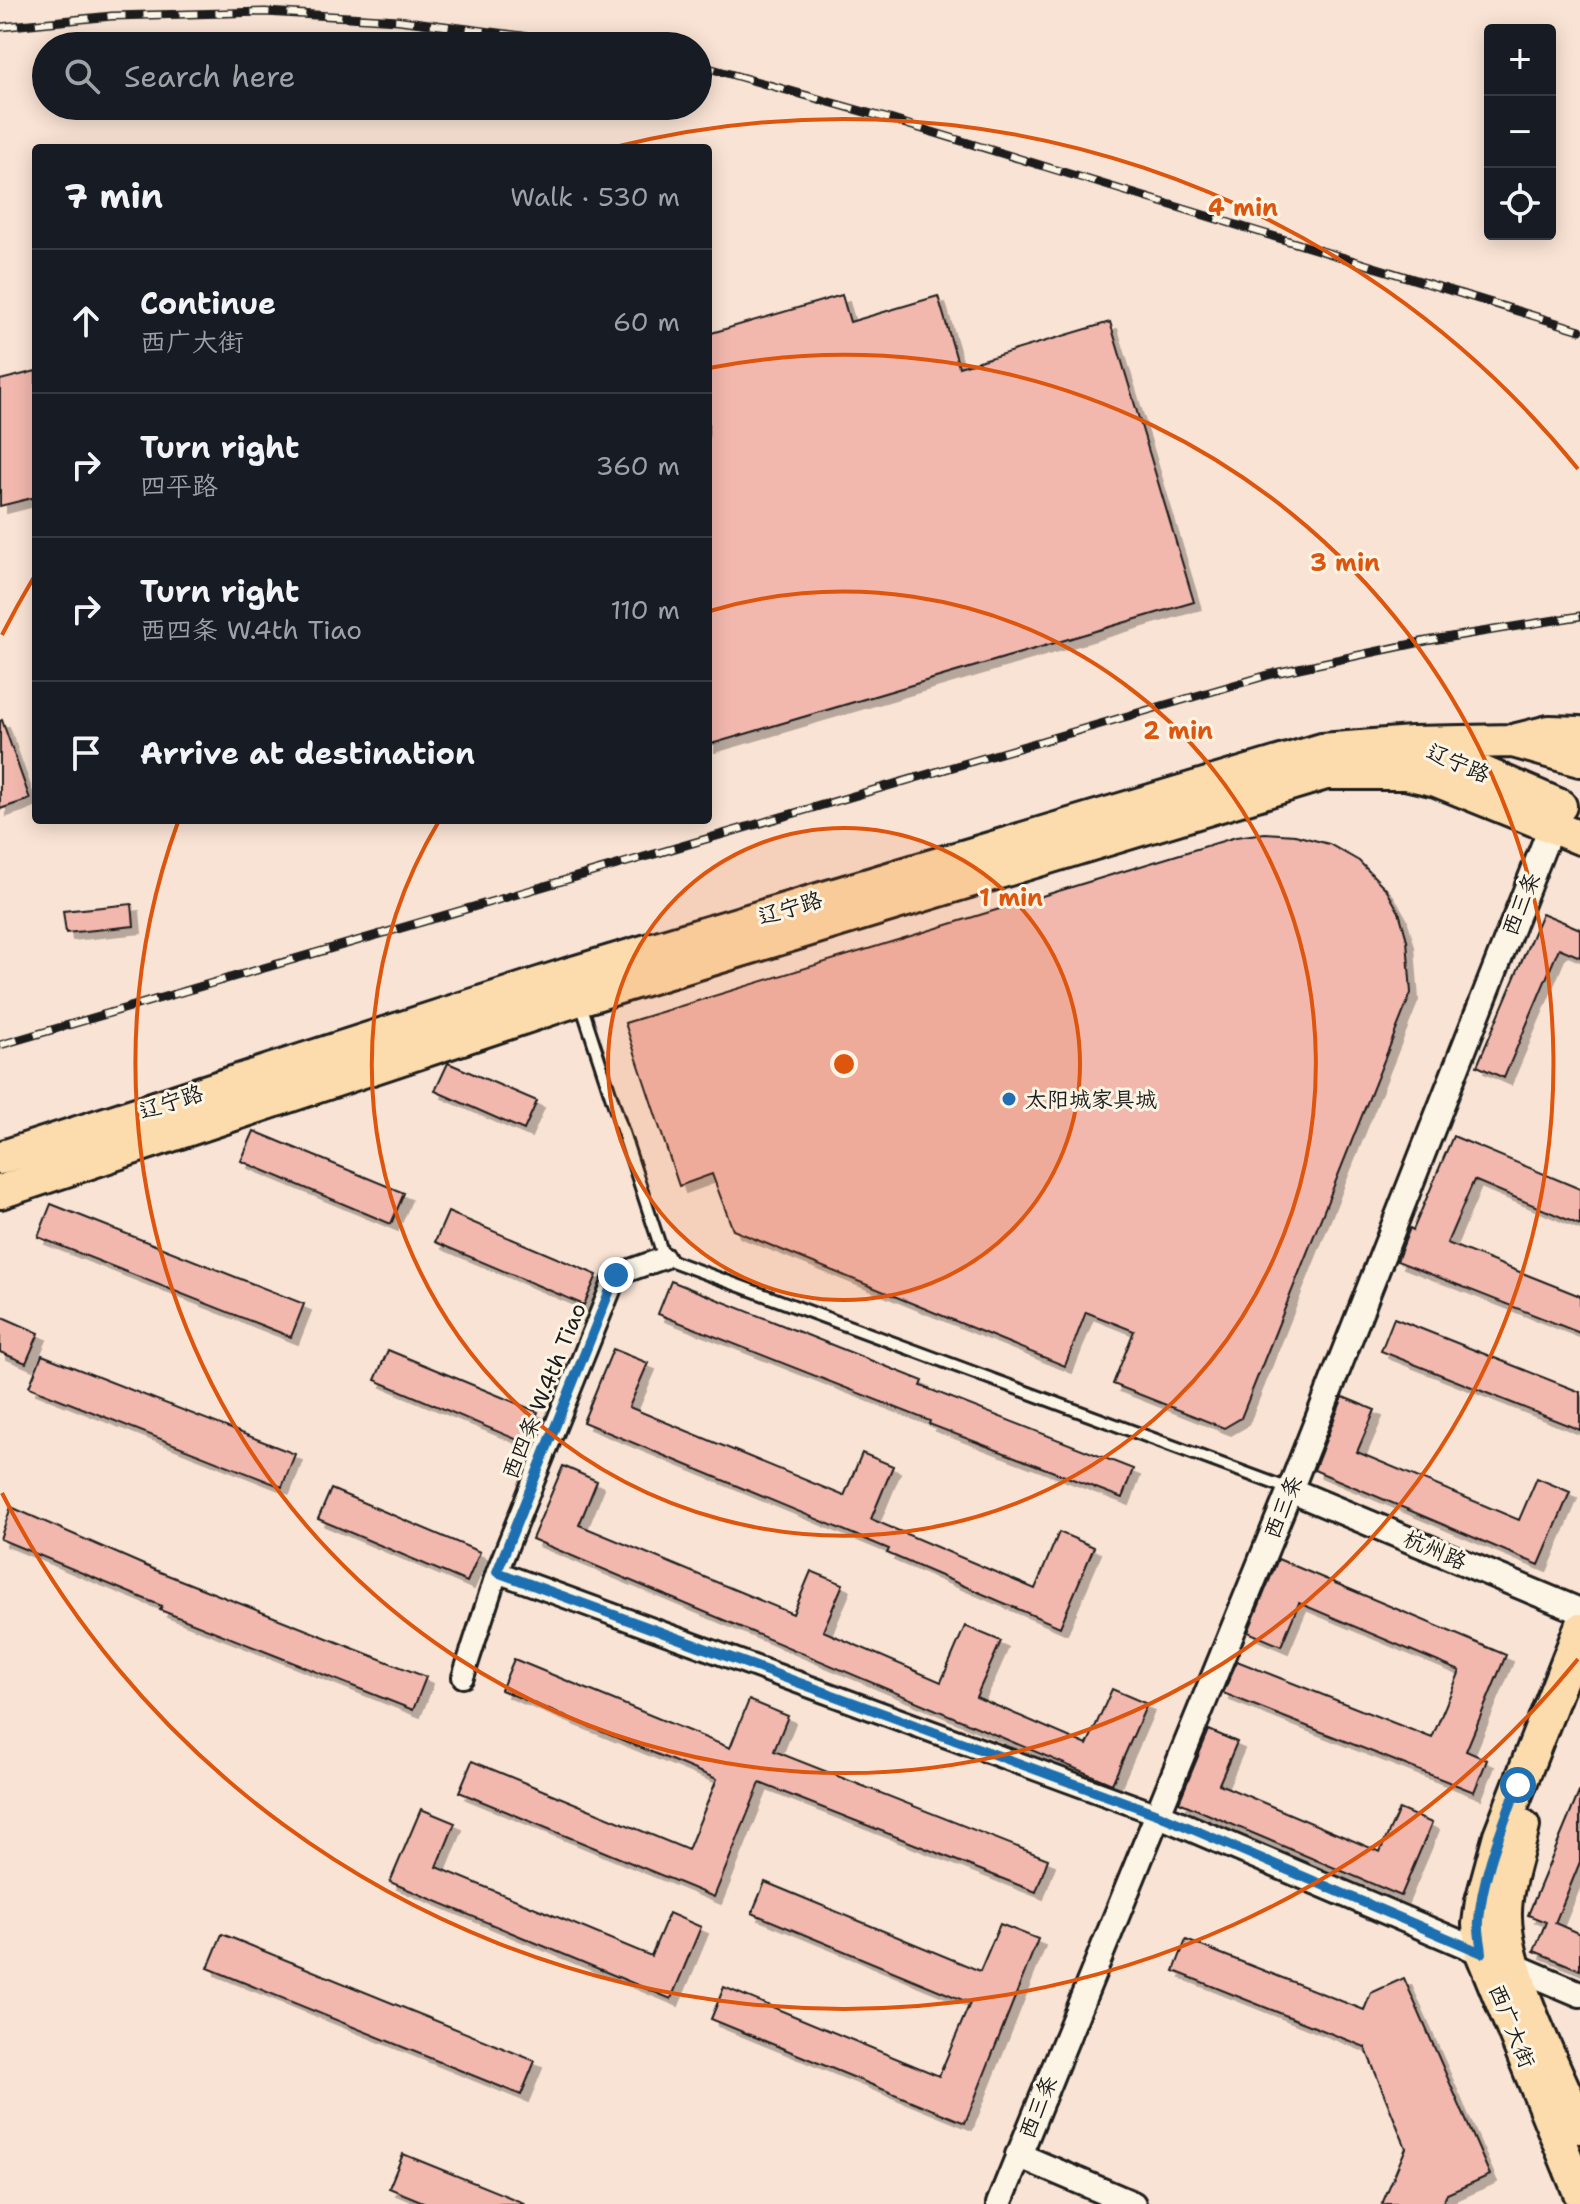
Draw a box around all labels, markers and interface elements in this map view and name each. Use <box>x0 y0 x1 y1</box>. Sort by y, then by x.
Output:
map controls <box>1484 24 1556 240</box>
button: + <box>1484 24 1556 96</box>
search box <box>32 32 712 120</box>
icon: search <box>60 54 104 98</box>
text: Search here <box>124 56 295 97</box>
button: − <box>1484 96 1556 168</box>
button: locate <box>1484 168 1556 240</box>
text: 7 min <box>64 173 163 219</box>
text: Walk · 530 m <box>510 179 680 214</box>
text: 4 min <box>1208 192 1278 224</box>
text: Continue <box>140 283 276 324</box>
icon: ahead <box>64 299 108 343</box>
text: 60 m <box>613 304 680 339</box>
text: 西广大街 <box>140 324 244 359</box>
text: Turn right <box>140 427 299 468</box>
icon: right <box>64 443 108 487</box>
text: 360 m <box>595 448 680 483</box>
text: 四平路 <box>140 468 218 503</box>
text: 3 min <box>1310 547 1380 579</box>
text: Turn right <box>140 571 299 612</box>
icon: right <box>64 587 108 631</box>
text: 110 m <box>610 592 680 627</box>
text: 西四条 W.4th Tiao <box>140 612 362 647</box>
text: 2 min <box>1143 715 1213 747</box>
icon: arrive <box>64 731 108 775</box>
text: Arrive at destination <box>140 733 475 774</box>
street label: 辽宁路 <box>1422 737 1494 789</box>
street label: 西三条 <box>1495 868 1547 940</box>
text: 1 min <box>979 882 1043 914</box>
street label: 辽宁路 <box>754 884 826 932</box>
centre of rings <box>830 1050 858 1078</box>
street label: 辽宁路 <box>135 1078 207 1126</box>
place label: 太阳城家具城 <box>1025 1085 1157 1114</box>
marker: 太阳城家具城 <box>1000 1090 1018 1108</box>
route end <box>598 1257 634 1293</box>
street label: 西四条 W.4th Tiao <box>495 1299 593 1483</box>
street label: 西三条 <box>1257 1471 1309 1543</box>
street label: 杭州路 <box>1399 1524 1471 1576</box>
route start <box>1500 1767 1536 1803</box>
street label: 西广大街 <box>1482 1980 1542 2072</box>
street label: 西三条 <box>1012 2071 1064 2143</box>

